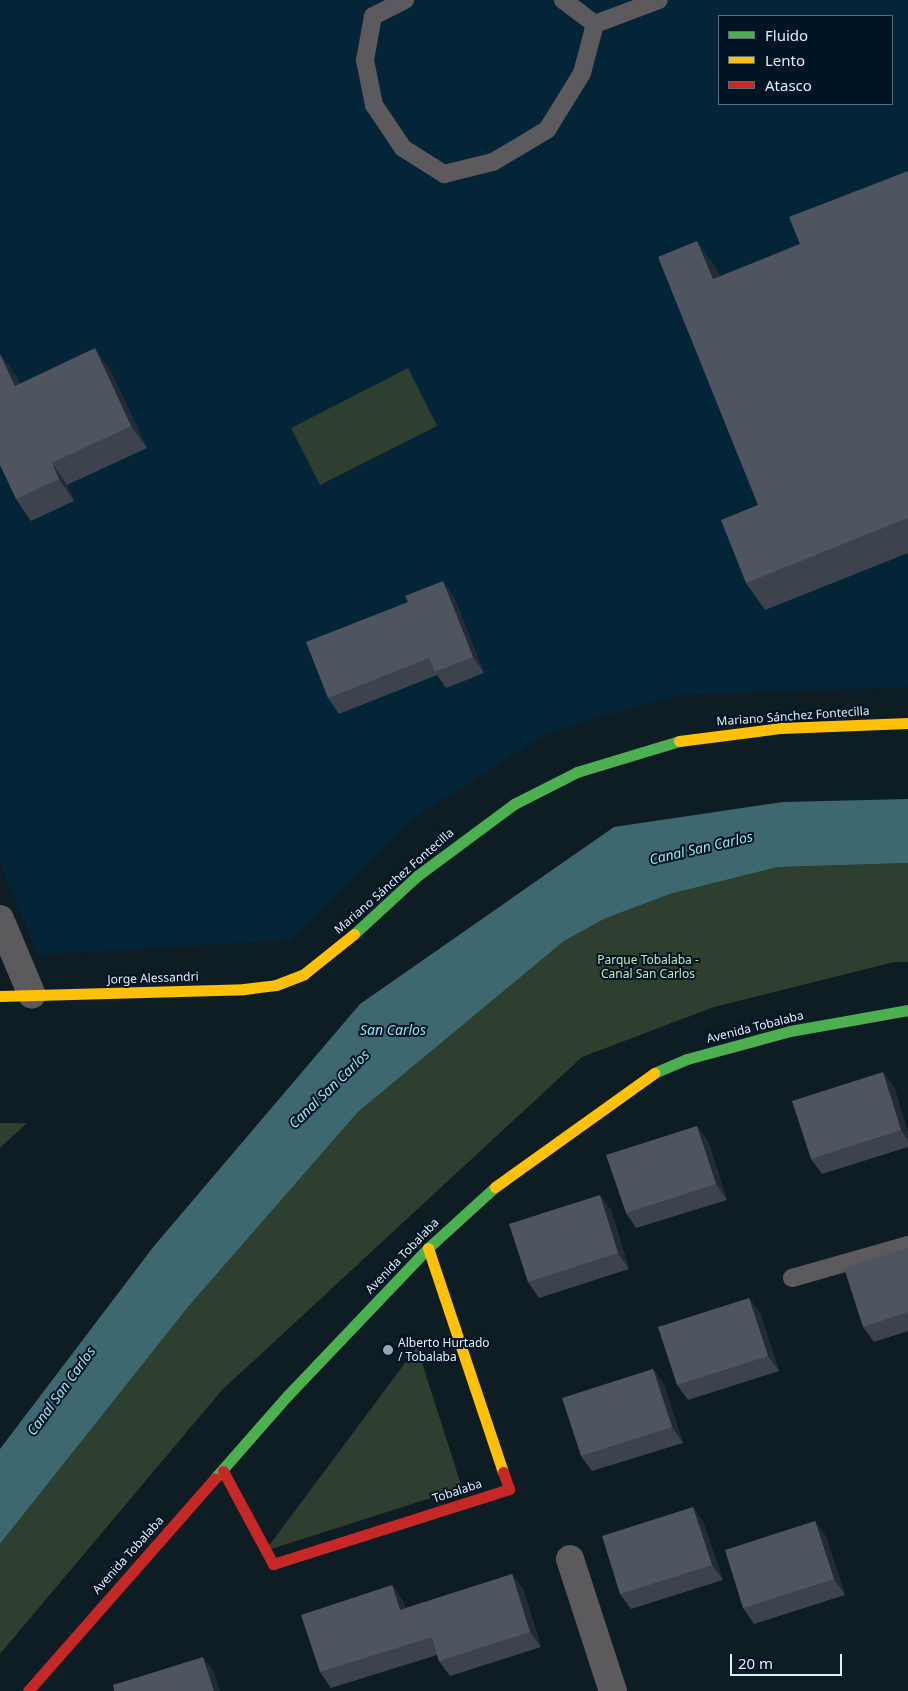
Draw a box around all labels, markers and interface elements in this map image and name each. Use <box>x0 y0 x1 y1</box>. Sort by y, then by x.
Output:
legend <box>718 15 893 105</box>
text: Fluido <box>765 25 808 45</box>
text: Lento <box>765 50 805 70</box>
text: Atasco <box>765 75 812 95</box>
street label: Mariano Sánchez Fontecilla <box>716 703 870 729</box>
street label: Mariano Sánchez Fontecilla <box>331 825 457 937</box>
water label: Canal San Carlos <box>648 828 754 868</box>
park label: Parque Tobalaba - Canal San Carlos <box>597 953 699 981</box>
street label: Jorge Alessandri <box>107 969 199 987</box>
street label: Avenida Tobalaba <box>705 1008 805 1046</box>
water label: San Carlos <box>360 1022 426 1038</box>
water label: Canal San Carlos <box>285 1046 373 1132</box>
street label: Avenida Tobalaba <box>362 1215 442 1297</box>
place label: Alberto Hurtado / Tobalaba <box>398 1336 490 1364</box>
water label: Canal San Carlos <box>23 1343 99 1439</box>
marker: Alberto Hurtado / Tobalaba <box>382 1344 394 1356</box>
street label: Tobalaba <box>430 1476 484 1506</box>
street label: Avenida Tobalaba <box>89 1513 167 1597</box>
scale bar <box>733 1644 846 1676</box>
text: 20 m <box>738 1653 773 1673</box>

